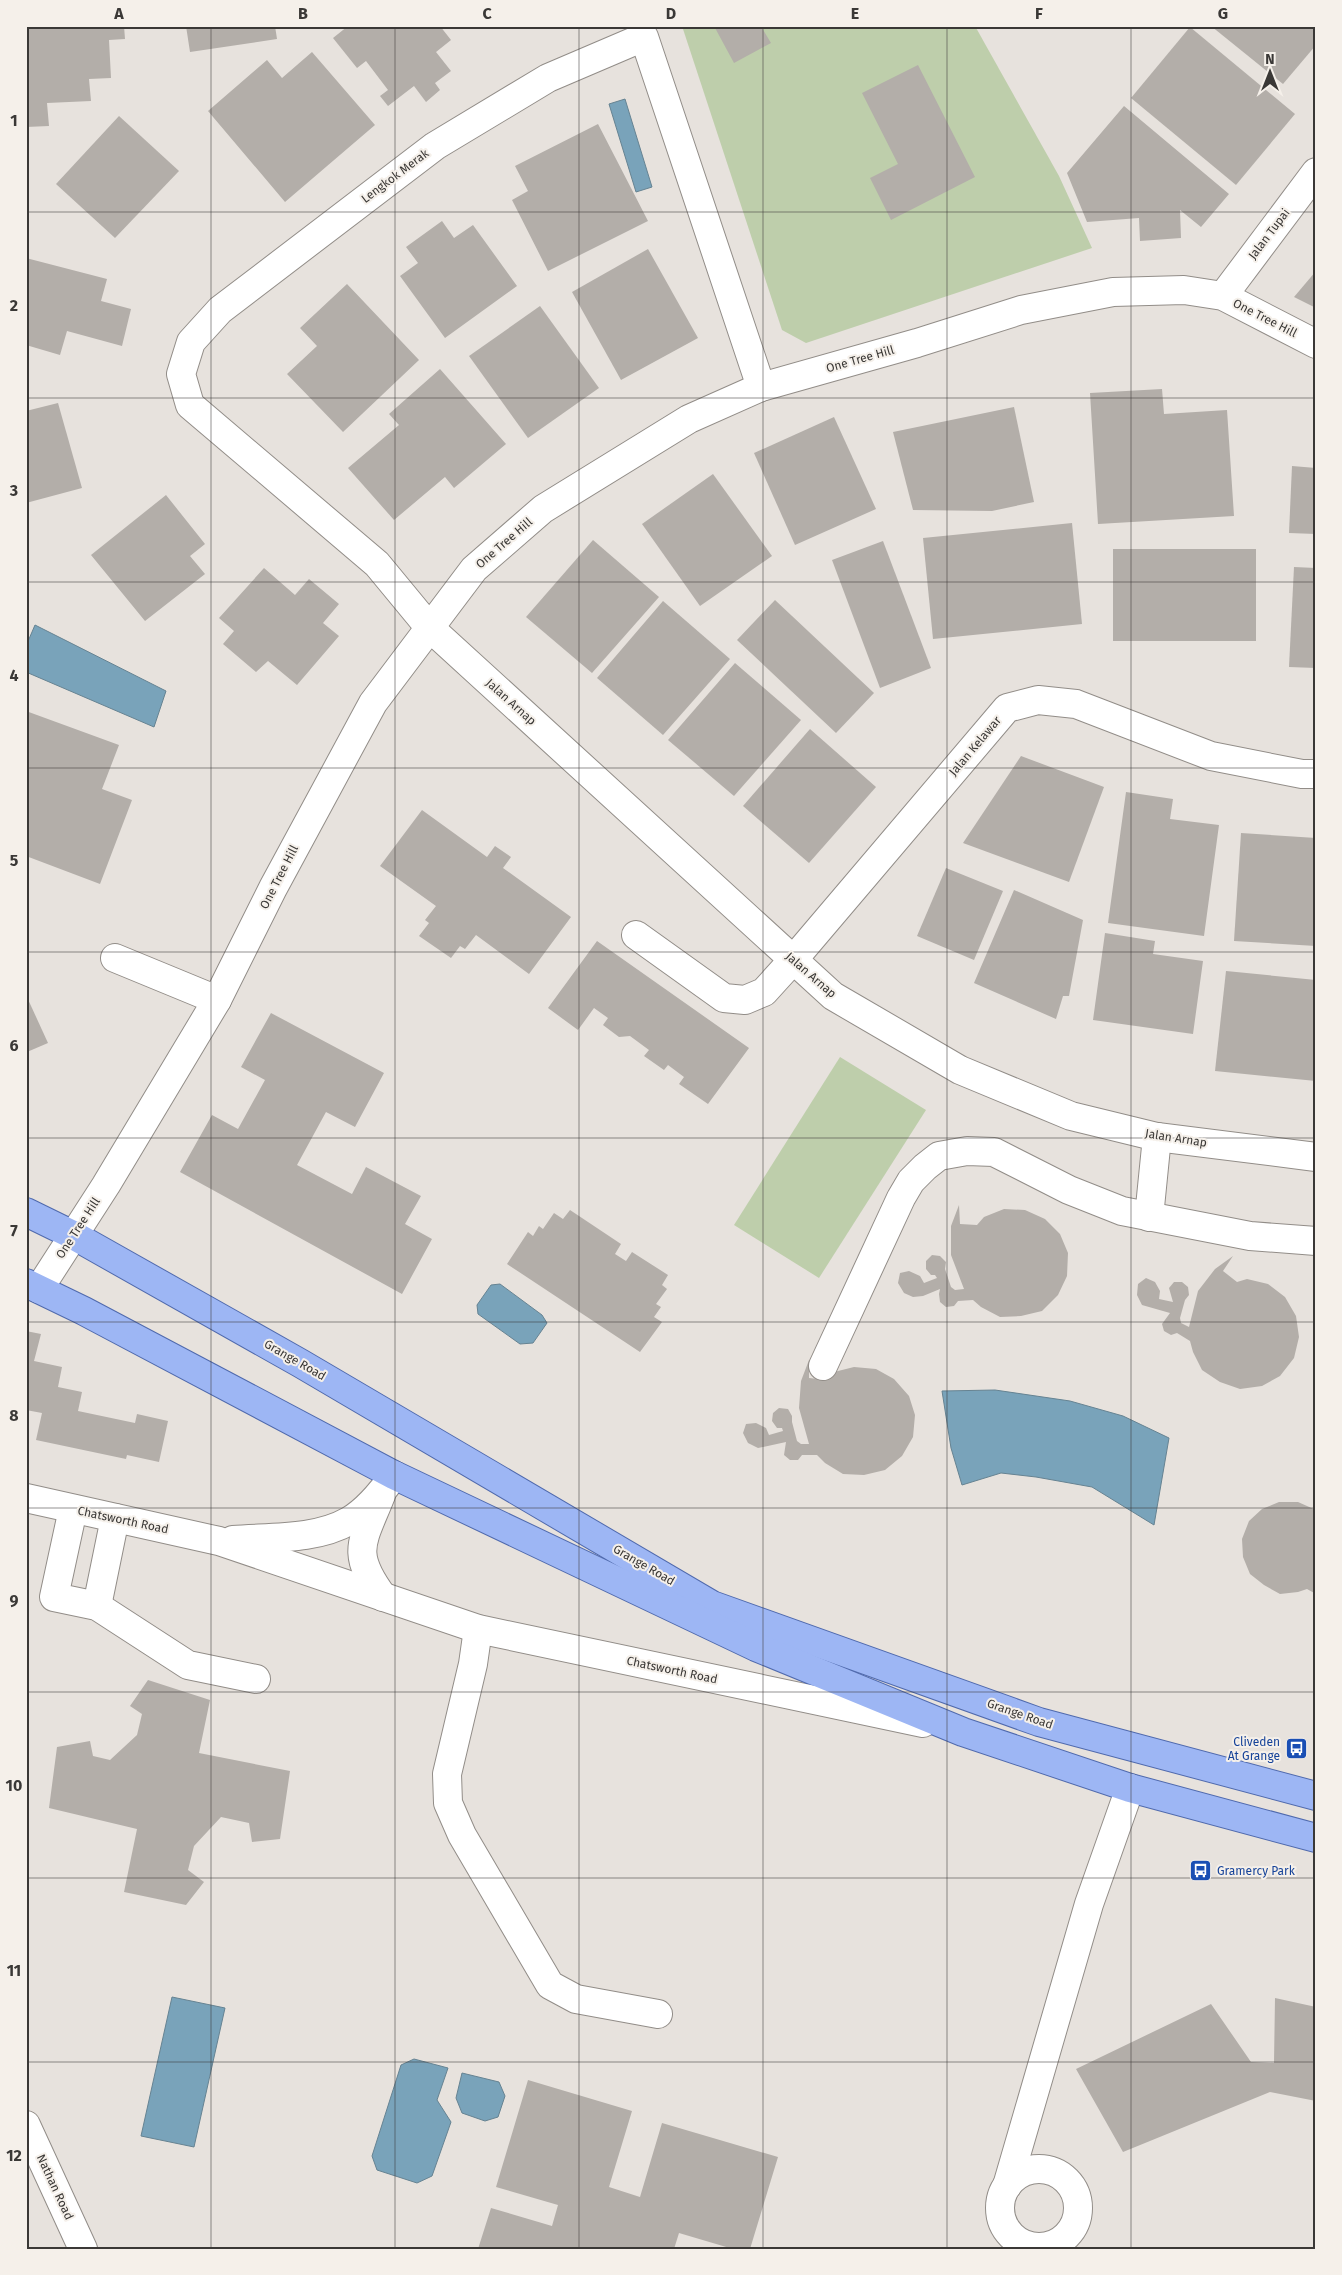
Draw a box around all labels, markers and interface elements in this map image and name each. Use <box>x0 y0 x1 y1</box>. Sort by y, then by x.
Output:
text: A <box>113 4 124 23</box>
text: B <box>298 4 308 23</box>
text: C <box>482 4 492 23</box>
text: D <box>666 4 676 23</box>
text: E <box>851 4 859 23</box>
text: F <box>1035 4 1043 23</box>
text: G <box>1218 4 1228 23</box>
north arrow <box>1244 48 1294 98</box>
text: N <box>1265 51 1275 68</box>
text: 1 <box>10 111 18 130</box>
street label: Lengkok Merak <box>359 146 432 206</box>
street label: Jalan Tupai <box>1245 206 1293 262</box>
text: 2 <box>10 296 18 315</box>
street label: One Tree Hill <box>1231 296 1300 340</box>
street label: One Tree Hill <box>824 342 896 375</box>
text: 3 <box>9 481 18 500</box>
street label: One Tree Hill <box>473 514 535 571</box>
text: 4 <box>9 666 19 685</box>
street label: Jalan Arnap <box>483 676 539 728</box>
street label: Jalan Kelawar <box>946 713 1004 779</box>
street label: One Tree Hill <box>257 842 301 911</box>
text: 5 <box>10 851 19 870</box>
street label: Jalan Arnap <box>783 949 839 1001</box>
text: 6 <box>9 1036 19 1055</box>
street label: Jalan Arnap <box>1144 1126 1208 1150</box>
street label: One Tree Hill <box>53 1194 103 1261</box>
text: 7 <box>10 1221 18 1240</box>
street label: Grange Road <box>262 1337 328 1383</box>
text: 8 <box>9 1406 19 1425</box>
street label: Chatsworth Road <box>76 1504 170 1536</box>
street label: Grange Road <box>611 1542 677 1588</box>
text: 9 <box>10 1591 19 1610</box>
street label: Chatsworth Road <box>625 1654 719 1686</box>
street label: Grange Road <box>985 1696 1055 1732</box>
place label: Cliveden At Grange <box>1228 1735 1280 1763</box>
bus stop icon: Cliveden At Grange <box>1284 1737 1308 1761</box>
text: 10 <box>6 1776 22 1795</box>
bus stop icon: Gramercy Park <box>1189 1859 1213 1883</box>
place label: Gramercy Park <box>1217 1864 1296 1878</box>
text: 11 <box>7 1961 21 1980</box>
text: 12 <box>6 2146 22 2165</box>
street label: Nathan Road <box>34 2152 76 2222</box>

